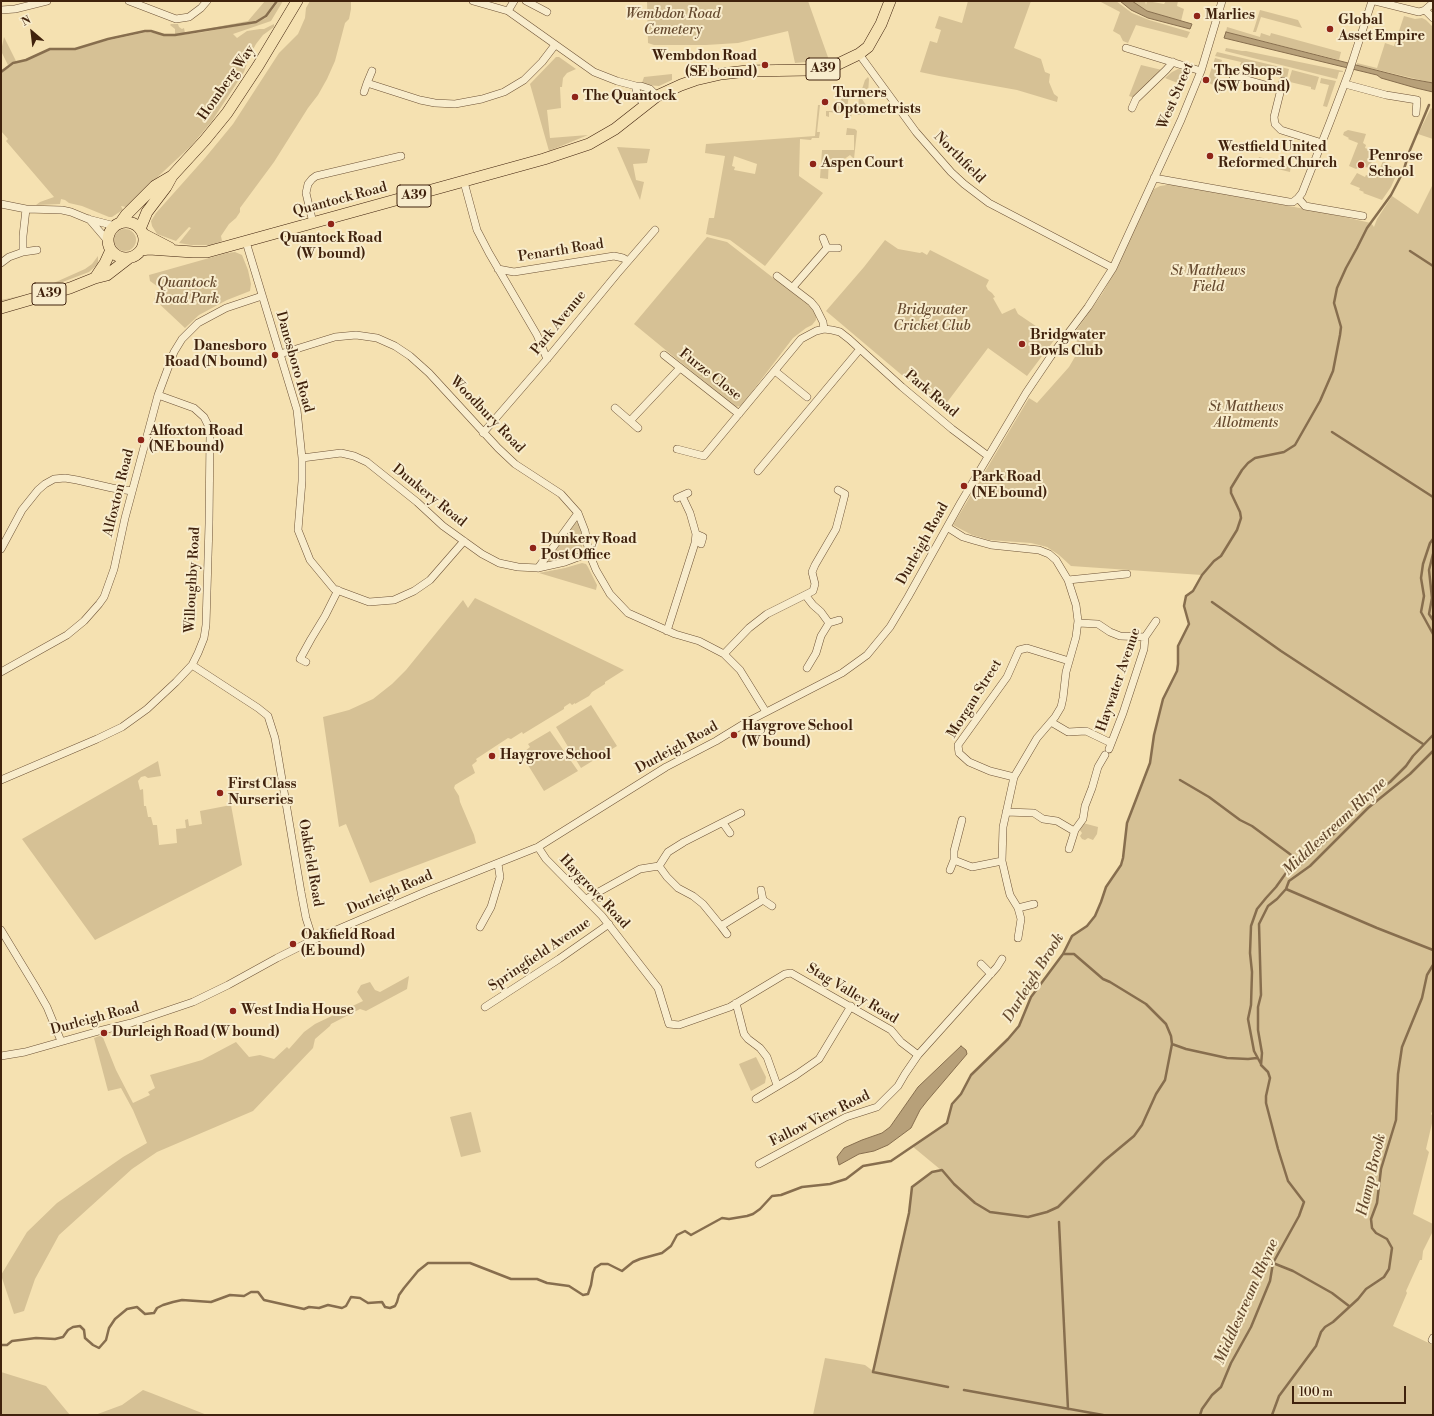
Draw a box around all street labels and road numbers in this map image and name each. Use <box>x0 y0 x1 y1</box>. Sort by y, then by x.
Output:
street label: Homberg Way <box>195 42 259 124</box>
road number: A39 <box>806 58 840 80</box>
street label: West Street <box>1154 60 1198 132</box>
street label: Northfield <box>930 129 988 187</box>
street label: Quantock Road <box>291 179 389 221</box>
road number: A39 <box>397 185 431 207</box>
street label: Penarth Road <box>517 236 605 266</box>
road number: A39 <box>32 283 66 305</box>
street label: Park Avenue <box>528 287 590 359</box>
street label: Danesboro Road <box>272 309 316 415</box>
street label: Furze Close <box>675 345 745 405</box>
street label: Park Road <box>901 367 961 421</box>
street label: Woodbury Road <box>446 373 528 457</box>
street label: Alfoxton Road <box>100 448 138 538</box>
street label: Dunkery Road <box>389 461 469 531</box>
street label: Durleigh Road <box>893 500 953 588</box>
street label: Willoughby Road <box>182 526 204 634</box>
street label: Haywater Avenue <box>1093 626 1145 734</box>
street label: Morgan Street <box>944 656 1006 742</box>
street label: Durleigh Road <box>633 718 721 778</box>
street label: Oakfield Road <box>294 818 326 908</box>
street label: Haygrove Road <box>555 852 633 932</box>
street label: Durleigh Road <box>345 867 435 919</box>
street label: Springfield Avenue <box>486 915 594 995</box>
street label: Stag Valley Road <box>803 960 901 1028</box>
street label: Durleigh Road <box>49 999 141 1039</box>
street label: Fallow View Road <box>767 1087 873 1151</box>

